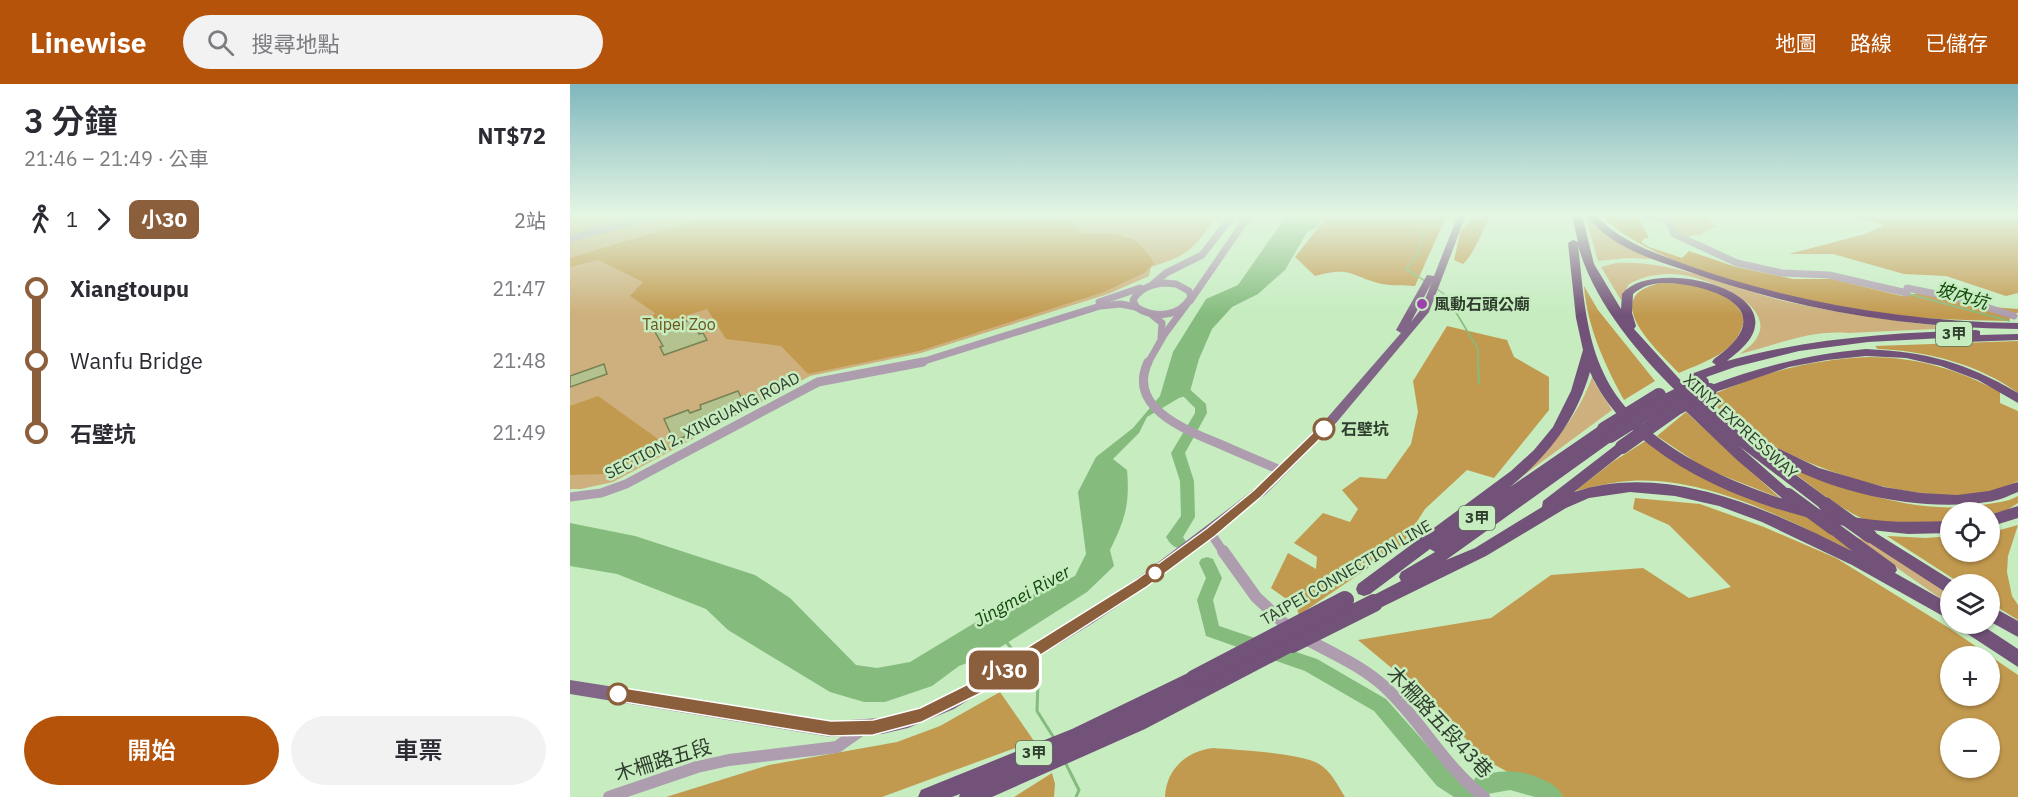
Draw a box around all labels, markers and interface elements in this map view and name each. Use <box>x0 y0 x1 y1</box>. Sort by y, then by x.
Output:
search box <box>183 15 603 69</box>
text: Linewise <box>30 24 147 61</box>
icon: search <box>204 26 237 59</box>
text: 搜尋地點 <box>252 29 340 58</box>
text: 地圖 <box>1775 29 1817 57</box>
text: 路線 <box>1850 29 1892 57</box>
text: 已儲存 <box>1925 29 1988 57</box>
text: 3 分鐘 <box>24 99 118 142</box>
text: NT$72 <box>478 121 546 150</box>
text: 21:46 – 21:49 · 公車 <box>24 145 209 172</box>
icon: walk <box>24 203 57 236</box>
icon: forward <box>87 203 120 236</box>
text: 小30 <box>141 205 187 233</box>
text: 1 <box>66 206 78 233</box>
text: 2站 <box>514 207 546 234</box>
text: Xiangtoupu <box>70 274 189 303</box>
text: 21:47 <box>492 275 546 302</box>
water label: 坡內坑 <box>1933 277 1994 315</box>
place label: 風動石頭公廟 <box>1434 294 1530 314</box>
marker: 風動石頭公廟 <box>1415 297 1429 311</box>
park label: Taipei Zoo <box>642 314 716 334</box>
road number: 3甲 <box>1936 322 1972 346</box>
text: Wanfu Bridge <box>70 346 203 375</box>
text: 21:48 <box>492 347 546 374</box>
street label: SECTION 2, XINGUANG ROAD <box>601 367 803 483</box>
street label: XINYI EXPRESSWAY <box>1680 369 1803 483</box>
marker: 石壁坑 <box>1313 418 1335 440</box>
text: 石壁坑 <box>70 419 136 448</box>
text: 21:49 <box>492 419 546 446</box>
place label: 石壁坑 <box>1341 419 1389 439</box>
map controls <box>1940 502 2000 778</box>
button: locate <box>1940 502 2000 562</box>
road number: 3甲 <box>1459 506 1495 530</box>
street label: TAIPEI CONNECTION LINE <box>1257 515 1435 629</box>
water label: Jingmei River <box>969 559 1074 632</box>
unlabelled marker <box>1146 564 1164 582</box>
button: layers <box>1940 574 2000 634</box>
button: + <box>1940 646 2000 706</box>
line badge: 小30 <box>970 650 1038 690</box>
text: 小30 <box>981 656 1027 684</box>
street label: 木柵路五段43巷 <box>1381 660 1499 784</box>
unlabelled marker <box>607 683 629 705</box>
button: 開始 <box>24 716 279 785</box>
button: 車票 <box>291 716 546 785</box>
button: − <box>1940 718 2000 778</box>
street label: 木柵路五段 <box>611 732 715 787</box>
road number: 3甲 <box>1016 741 1052 765</box>

